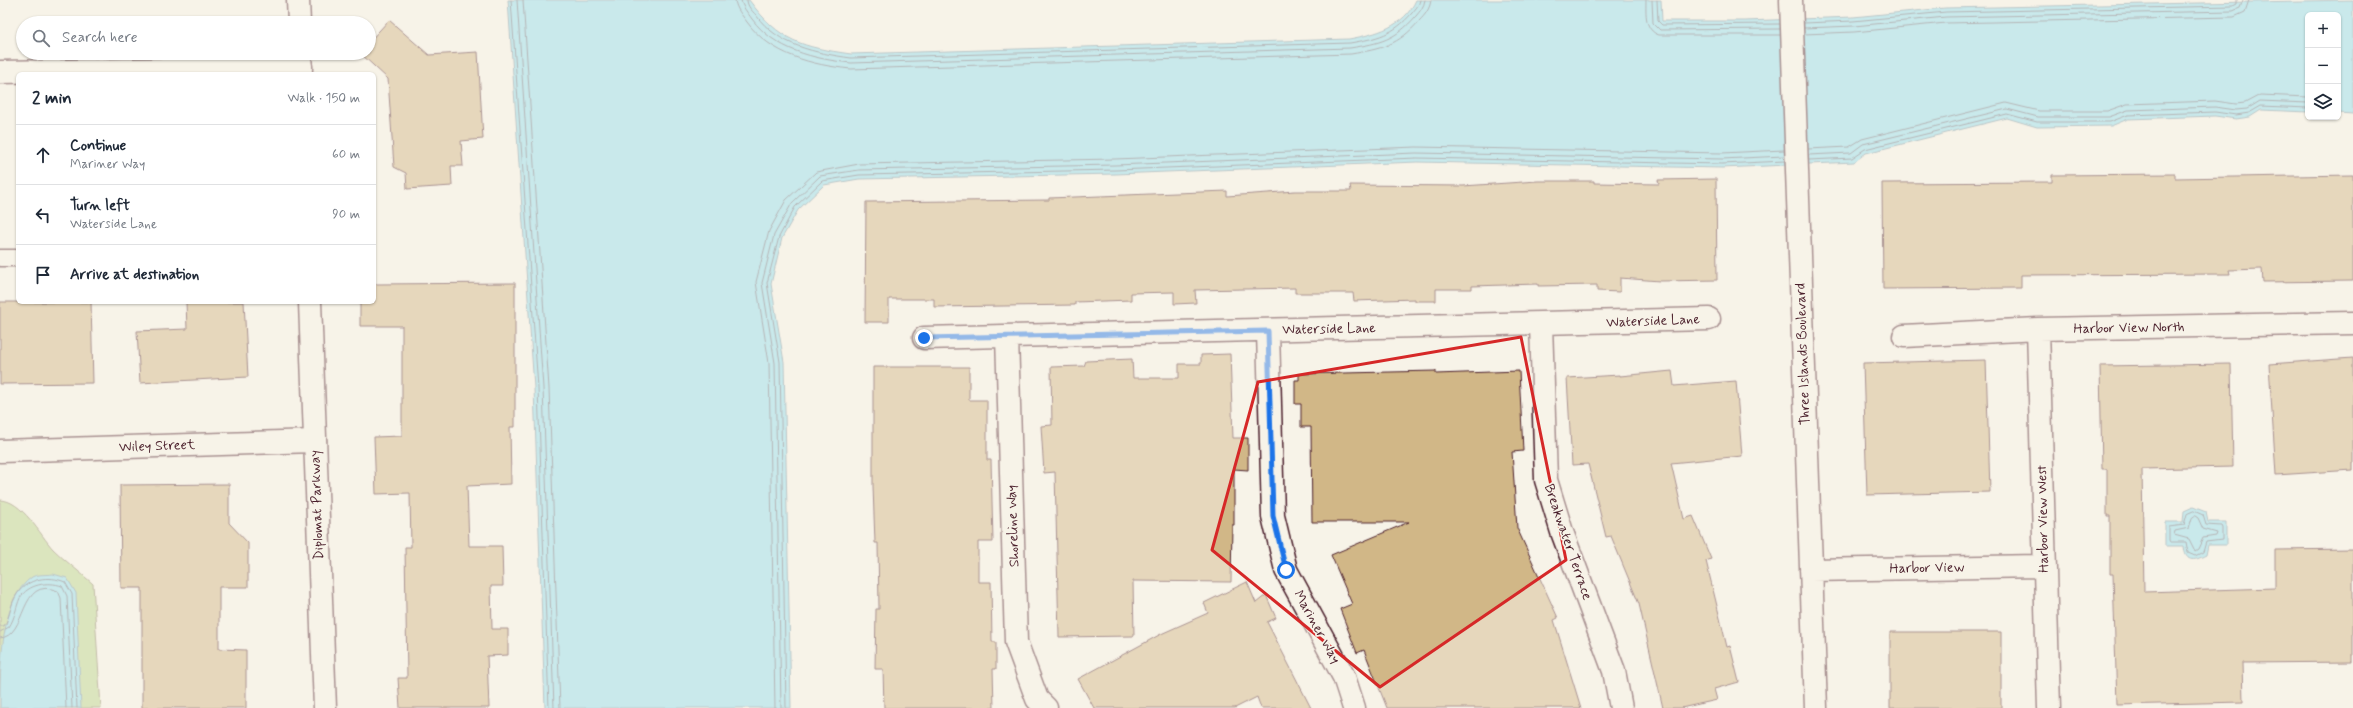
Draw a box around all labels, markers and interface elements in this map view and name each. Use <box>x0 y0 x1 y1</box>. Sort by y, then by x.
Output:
map controls <box>2305 12 2341 120</box>
button: + <box>2305 12 2341 48</box>
search box <box>16 16 376 60</box>
icon: search <box>30 27 52 49</box>
text: Search here <box>62 28 138 48</box>
button: − <box>2305 48 2341 84</box>
button: layers <box>2305 84 2341 120</box>
text: 2 min <box>32 87 72 109</box>
text: Walk · 150 m <box>287 90 360 107</box>
text: Continue <box>70 136 126 156</box>
icon: ahead <box>32 144 54 166</box>
text: 60 m <box>332 146 360 163</box>
text: Mariner Way <box>70 156 145 173</box>
text: Turn left <box>70 196 130 216</box>
icon: left <box>32 204 54 226</box>
text: 90 m <box>332 206 360 223</box>
text: Waterside Lane <box>70 216 157 233</box>
icon: arrive <box>32 264 54 286</box>
text: Arrive at destination <box>70 265 199 285</box>
street label: Three Islands Boulevard <box>1792 283 1814 425</box>
street label: Waterside Lane <box>1606 310 1701 332</box>
street label: Harbor View North <box>2073 318 2185 338</box>
street label: Waterside Lane <box>1282 319 1376 339</box>
route end <box>915 329 933 347</box>
street label: Wiley Street <box>119 436 196 456</box>
street label: Diplomat Parkway <box>306 450 328 560</box>
street label: Harbor View West <box>2033 465 2053 573</box>
street label: Breakwater Terrace <box>1540 482 1596 603</box>
street label: Shoreline Way <box>1003 485 1023 567</box>
street label: Harbor View <box>1889 558 1965 578</box>
route start <box>1277 561 1295 579</box>
street label: Mariner Way <box>1289 587 1345 667</box>

